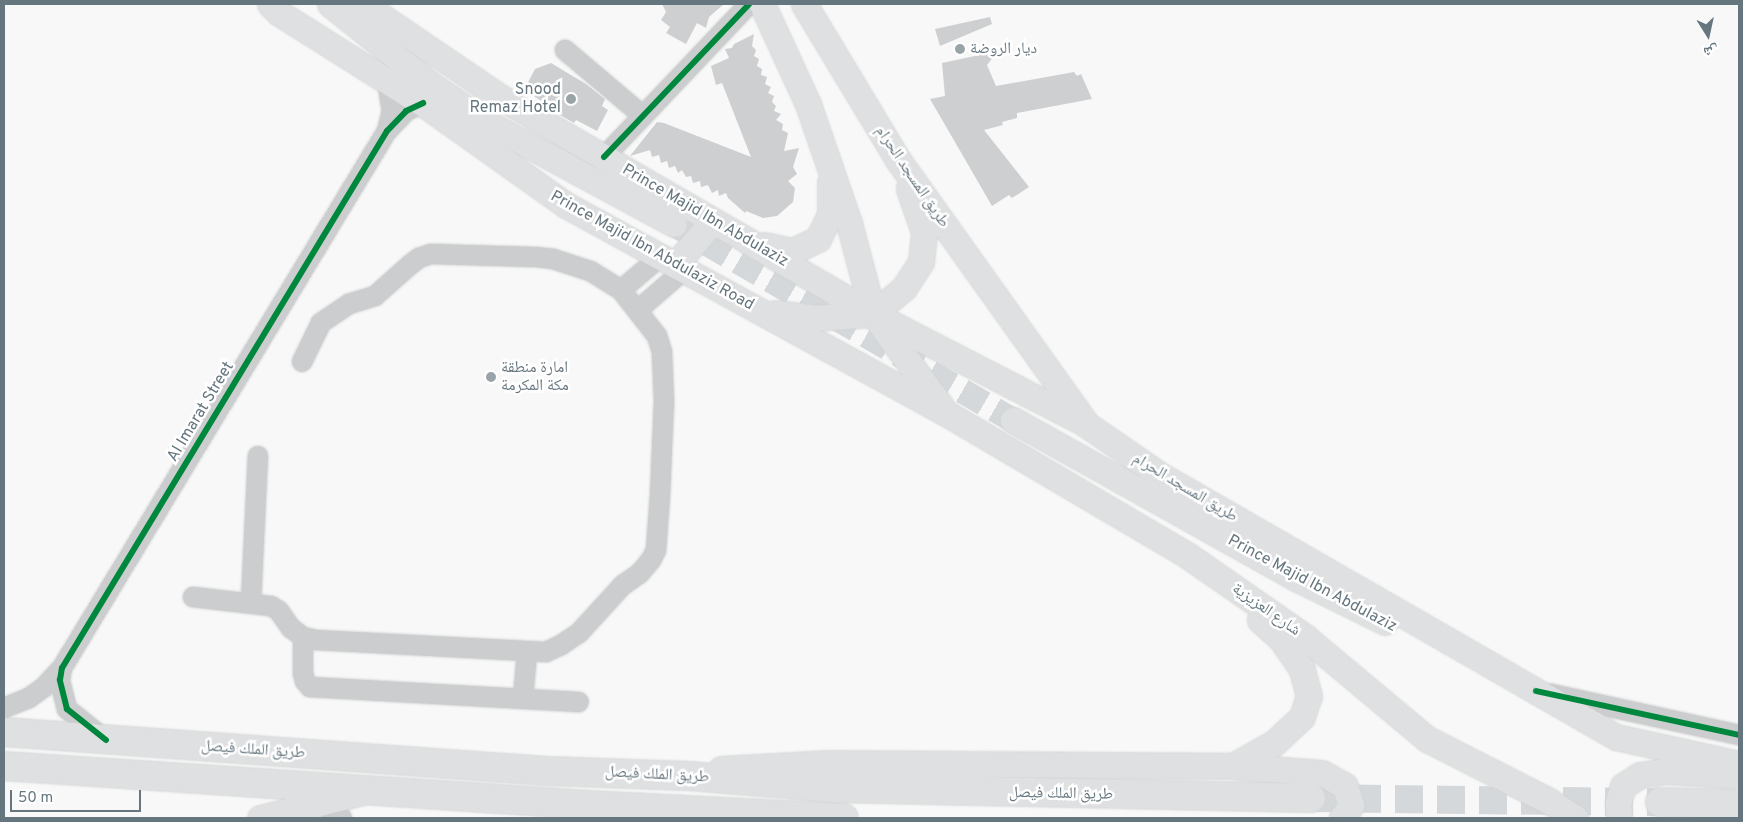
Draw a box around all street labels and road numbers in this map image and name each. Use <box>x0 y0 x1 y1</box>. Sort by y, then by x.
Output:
street label: طريق المسجد الحرام <box>871 122 953 232</box>
street label: Prince Majid Ibn Abdulaziz <box>618 160 792 272</box>
street label: Prince Majid Ibn Abdulaziz Road <box>547 187 757 315</box>
street label: Al Imarat Street <box>164 358 238 466</box>
street label: طريق المسجد الحرام <box>1129 449 1241 527</box>
street label: Prince Majid Ibn Abdulaziz <box>1224 531 1400 637</box>
street label: شارع العزيزية <box>1228 579 1304 641</box>
street label: طريق الملك فيصل <box>200 737 306 763</box>
street label: طريق الملك فيصل <box>604 763 710 787</box>
street label: طريق الملك فيصل <box>1009 783 1113 805</box>

